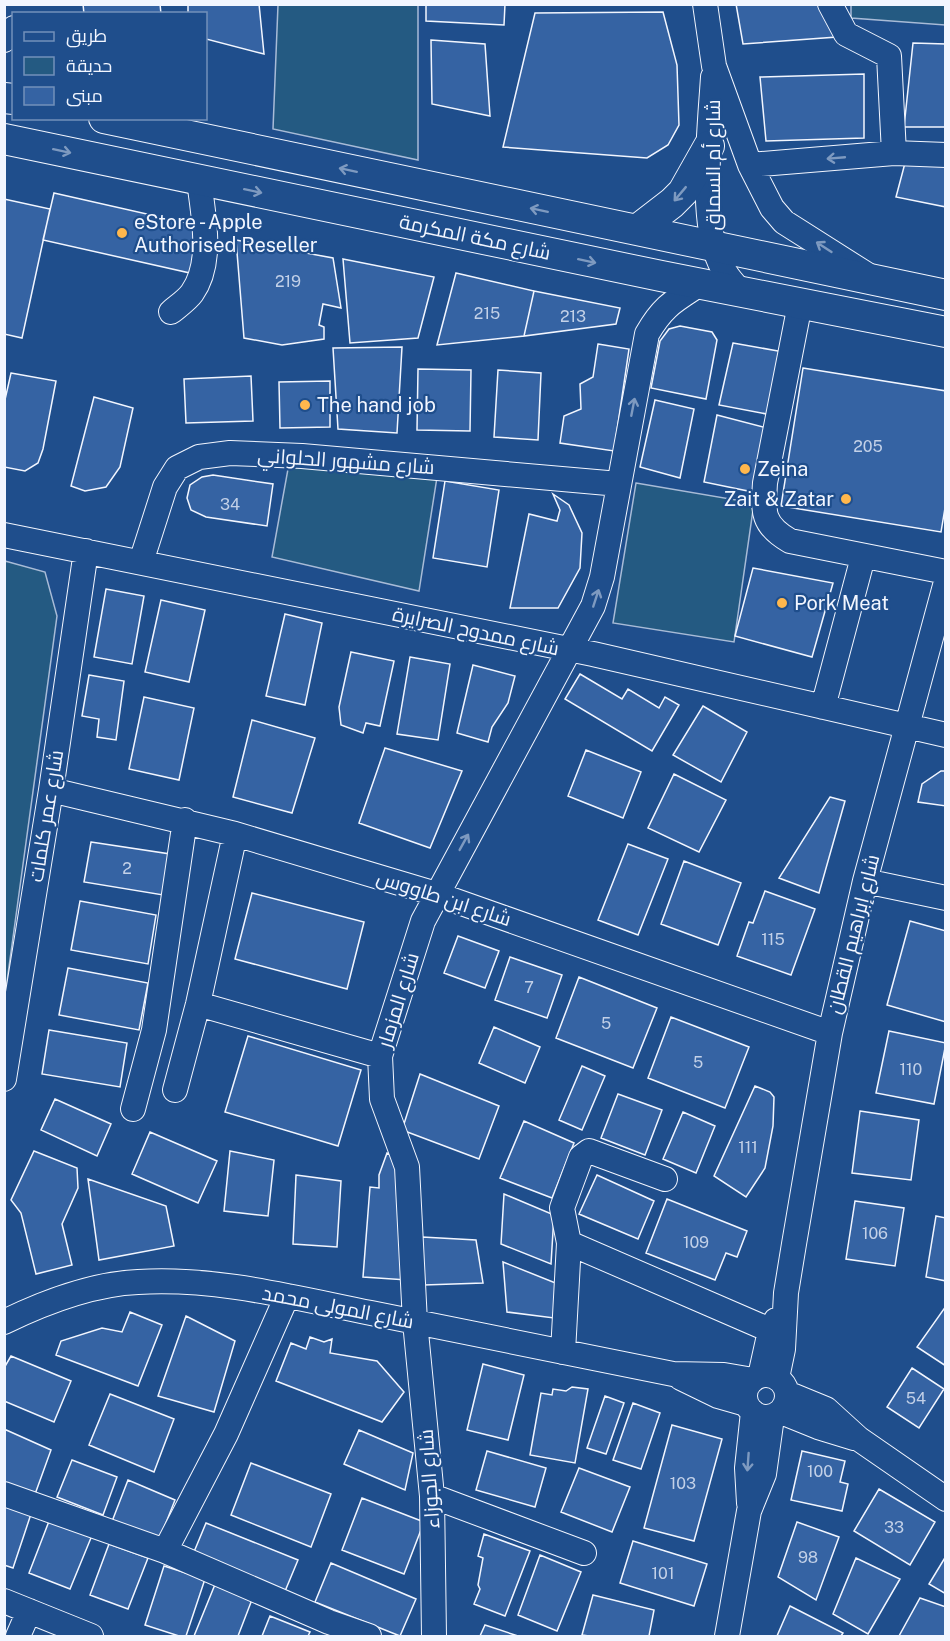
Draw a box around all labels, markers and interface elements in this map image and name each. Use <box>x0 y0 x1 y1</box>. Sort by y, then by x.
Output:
legend <box>12 12 207 120</box>
text: طريق <box>66 25 107 48</box>
text: حديقة <box>66 55 112 76</box>
text: مبنى <box>66 85 103 107</box>
street label: شارع أم السماق <box>701 99 727 231</box>
one-way arrow <box>51 146 71 157</box>
one-way arrow <box>826 153 846 164</box>
one-way arrow <box>339 163 358 175</box>
one-way arrow <box>242 186 262 197</box>
one-way arrow <box>673 186 687 201</box>
one-way arrow <box>530 203 549 215</box>
street label: شارع مكة المكرمة <box>397 209 553 267</box>
place label: eStore - Apple Authorised Reseller <box>134 210 318 257</box>
marker: eStore - Apple Authorised Reseller <box>115 226 129 240</box>
one-way arrow <box>816 241 833 253</box>
one-way arrow <box>577 256 597 267</box>
house number: 219 <box>275 272 301 291</box>
house number: 215 <box>474 304 500 323</box>
house number: 213 <box>560 307 586 326</box>
place label: The hand job <box>317 393 436 417</box>
one-way arrow <box>628 397 639 417</box>
marker: The hand job <box>298 398 312 412</box>
house number: 205 <box>853 437 883 456</box>
street label: شارع مشهور الحلواني <box>256 443 435 483</box>
place label: Zeina <box>757 457 808 481</box>
marker: Zeina <box>738 462 752 476</box>
place label: Zait & Zatar <box>723 487 834 511</box>
marker: Zait & Zatar <box>839 492 853 506</box>
house number: 34 <box>220 495 240 514</box>
one-way arrow <box>591 589 602 608</box>
place label: Pork Meat <box>794 591 889 615</box>
marker: Pork Meat <box>775 596 789 610</box>
street label: شارع ممدوح الصرايرة <box>390 602 561 662</box>
street label: شارع عمر كلمات <box>24 748 70 884</box>
one-way arrow <box>459 834 470 852</box>
street label: شارع إبراهيم القطان <box>822 852 886 1017</box>
house number: 2 <box>122 859 132 878</box>
street label: شارع ابن طاووس <box>373 865 514 933</box>
house number: 115 <box>761 930 785 949</box>
street label: شارع المزمار <box>372 950 426 1052</box>
house number: 7 <box>524 978 534 997</box>
house number: 5 <box>601 1014 611 1033</box>
house number: 5 <box>693 1053 703 1072</box>
house number: 110 <box>900 1060 923 1079</box>
house number: 111 <box>738 1138 758 1157</box>
house number: 106 <box>862 1224 888 1243</box>
house number: 109 <box>683 1233 709 1252</box>
street label: شارع المولى محمد <box>260 1281 416 1335</box>
house number: 54 <box>906 1389 926 1408</box>
street label: شارع الجوزاء <box>414 1428 446 1530</box>
one-way arrow <box>742 1451 753 1471</box>
house number: 100 <box>807 1462 833 1481</box>
house number: 103 <box>670 1474 696 1493</box>
house number: 33 <box>884 1518 904 1537</box>
house number: 98 <box>798 1548 818 1567</box>
house number: 101 <box>652 1564 674 1583</box>

